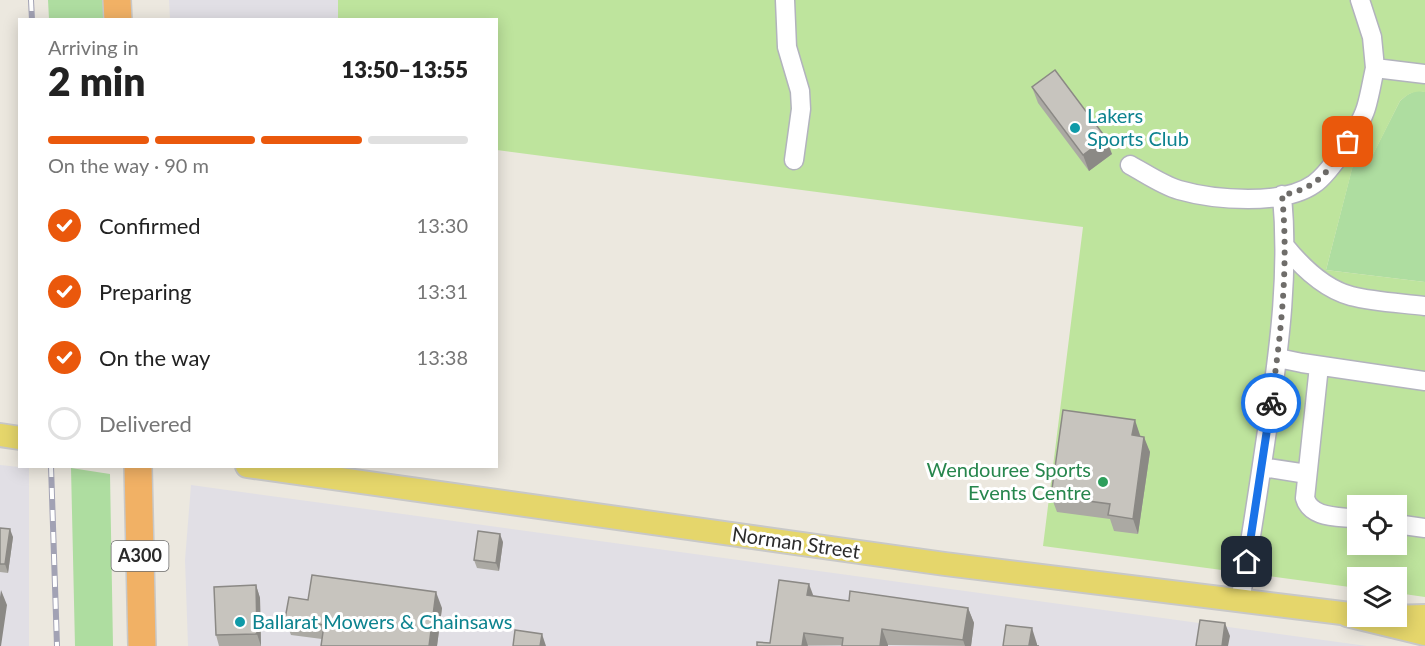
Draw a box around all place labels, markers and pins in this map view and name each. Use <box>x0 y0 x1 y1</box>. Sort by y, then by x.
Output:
place label: Lakers Sports Club <box>1087 103 1189 150</box>
pin <box>1322 116 1373 167</box>
marker: Lakers Sports Club <box>1068 121 1082 135</box>
place label: Wendouree Sports Events Centre <box>927 457 1091 504</box>
marker: Wendouree Sports Events Centre <box>1096 475 1110 489</box>
pin <box>1221 536 1272 587</box>
place label: Ballarat Mowers & Chainsaws <box>252 609 513 633</box>
marker: Ballarat Mowers & Chainsaws <box>233 615 247 629</box>

